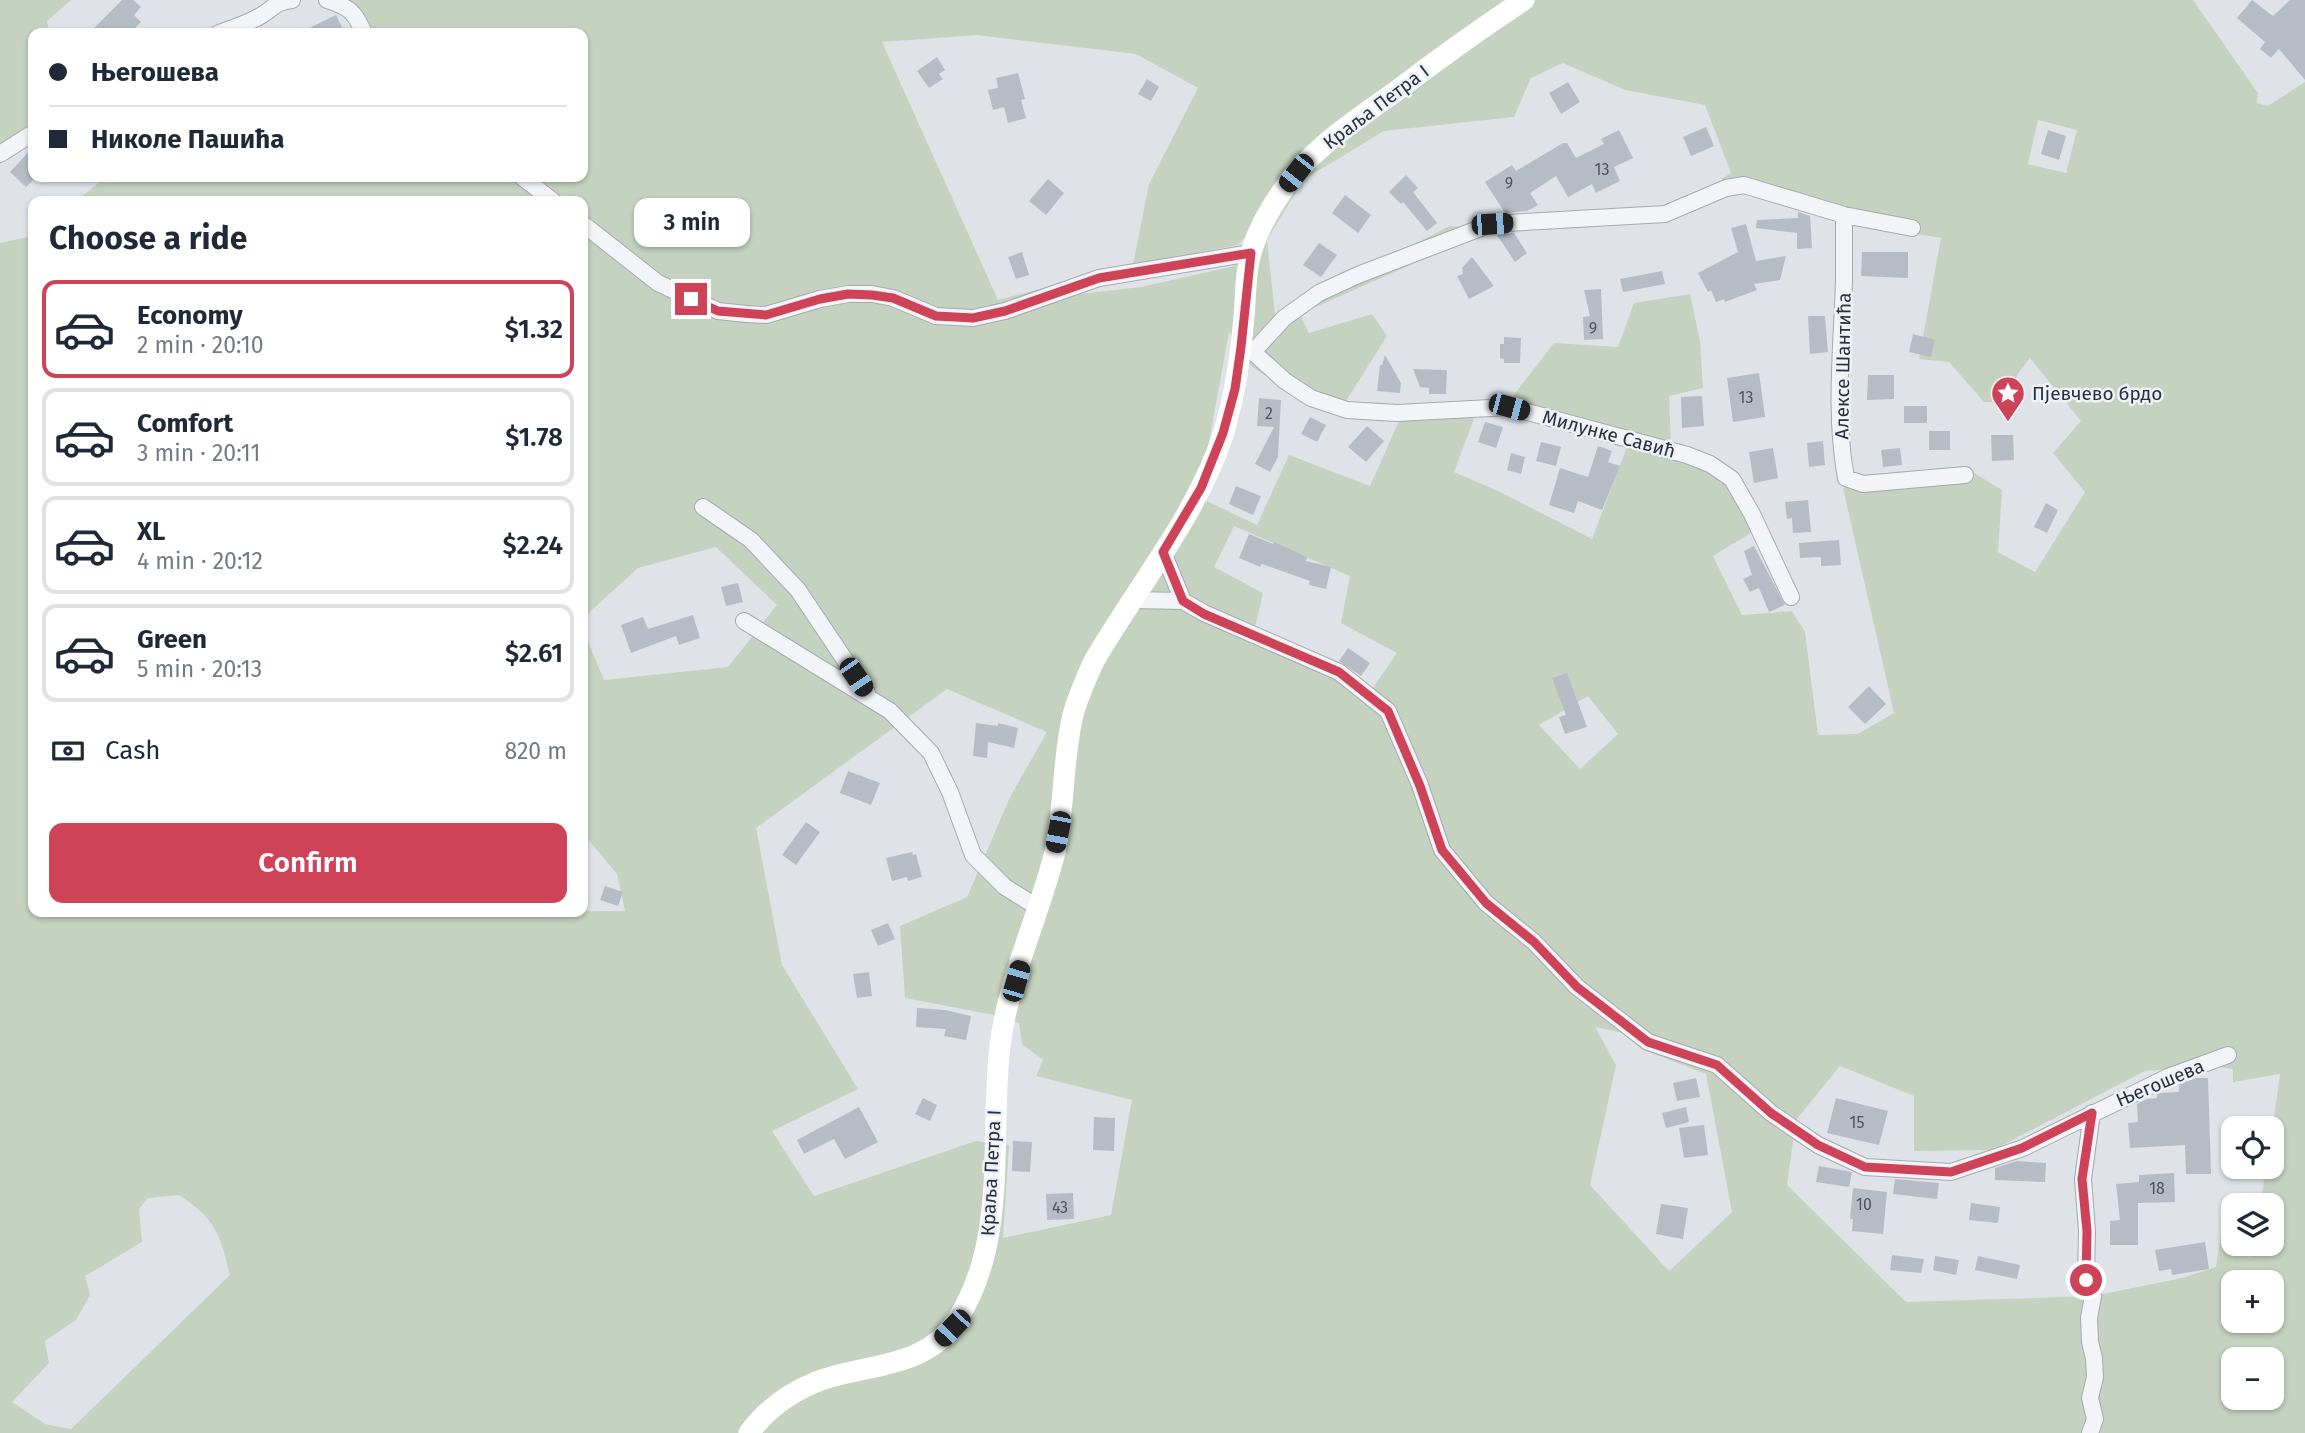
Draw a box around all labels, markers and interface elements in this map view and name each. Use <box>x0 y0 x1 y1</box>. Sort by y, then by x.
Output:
text: Његошева <box>91 57 219 88</box>
street label: Краља Петра I <box>1319 60 1433 154</box>
text: Николе Пашића <box>91 124 285 155</box>
car <box>1275 150 1318 196</box>
house number: 13 <box>1595 160 1609 179</box>
house number: 9 <box>1505 174 1513 193</box>
callout: 3 min <box>633 198 749 246</box>
text: 3 min <box>664 208 720 236</box>
car <box>1471 212 1514 236</box>
text: Choose a ride <box>49 219 247 257</box>
route end <box>675 283 707 315</box>
street label: Алексе Шантића <box>1830 292 1856 440</box>
icon: car <box>53 298 116 361</box>
text: Economy <box>137 300 243 331</box>
text: $1.32 <box>505 314 563 345</box>
house number: 9 <box>1589 319 1597 338</box>
text: 2 min · 20:10 <box>137 331 263 359</box>
place icon: Пјевчево брдо <box>1989 374 2027 423</box>
place label: Пјевчево брдо <box>2032 382 2162 405</box>
house number: 13 <box>1739 388 1753 407</box>
car <box>1486 391 1533 423</box>
house number: 2 <box>1265 404 1273 423</box>
street label: Милунке Савић <box>1540 405 1678 463</box>
icon: car <box>53 406 116 469</box>
text: Comfort <box>137 408 233 439</box>
text: $1.78 <box>505 422 563 453</box>
text: 3 min · 20:11 <box>137 439 260 467</box>
icon: car <box>53 514 116 577</box>
text: XL <box>137 516 165 547</box>
text: $2.24 <box>502 530 563 561</box>
text: 4 min · 20:12 <box>137 547 263 575</box>
icon: car <box>53 622 116 685</box>
text: Green <box>137 624 207 655</box>
text: $2.61 <box>505 638 563 669</box>
car <box>836 654 877 700</box>
text: 5 min · 20:13 <box>137 655 262 683</box>
icon: cash <box>49 732 87 770</box>
text: Cash <box>105 735 161 766</box>
text: 820 m <box>505 737 567 765</box>
car <box>1044 809 1073 855</box>
button: Confirm <box>49 823 567 903</box>
car <box>1001 958 1032 1004</box>
street label: Његошева <box>2113 1054 2207 1112</box>
street label: Краља Петра I <box>976 1109 1006 1237</box>
house number: 15 <box>1850 1113 1864 1132</box>
map controls <box>2221 1116 2284 1410</box>
button: locate <box>2221 1116 2284 1179</box>
house number: 18 <box>2149 1179 2165 1198</box>
button: layers <box>2221 1193 2284 1256</box>
house number: 10 <box>1856 1195 1872 1214</box>
house number: 43 <box>1052 1198 1068 1217</box>
route start <box>2070 1264 2102 1296</box>
button: + <box>2221 1270 2284 1333</box>
car <box>930 1306 975 1350</box>
button: − <box>2221 1347 2284 1410</box>

